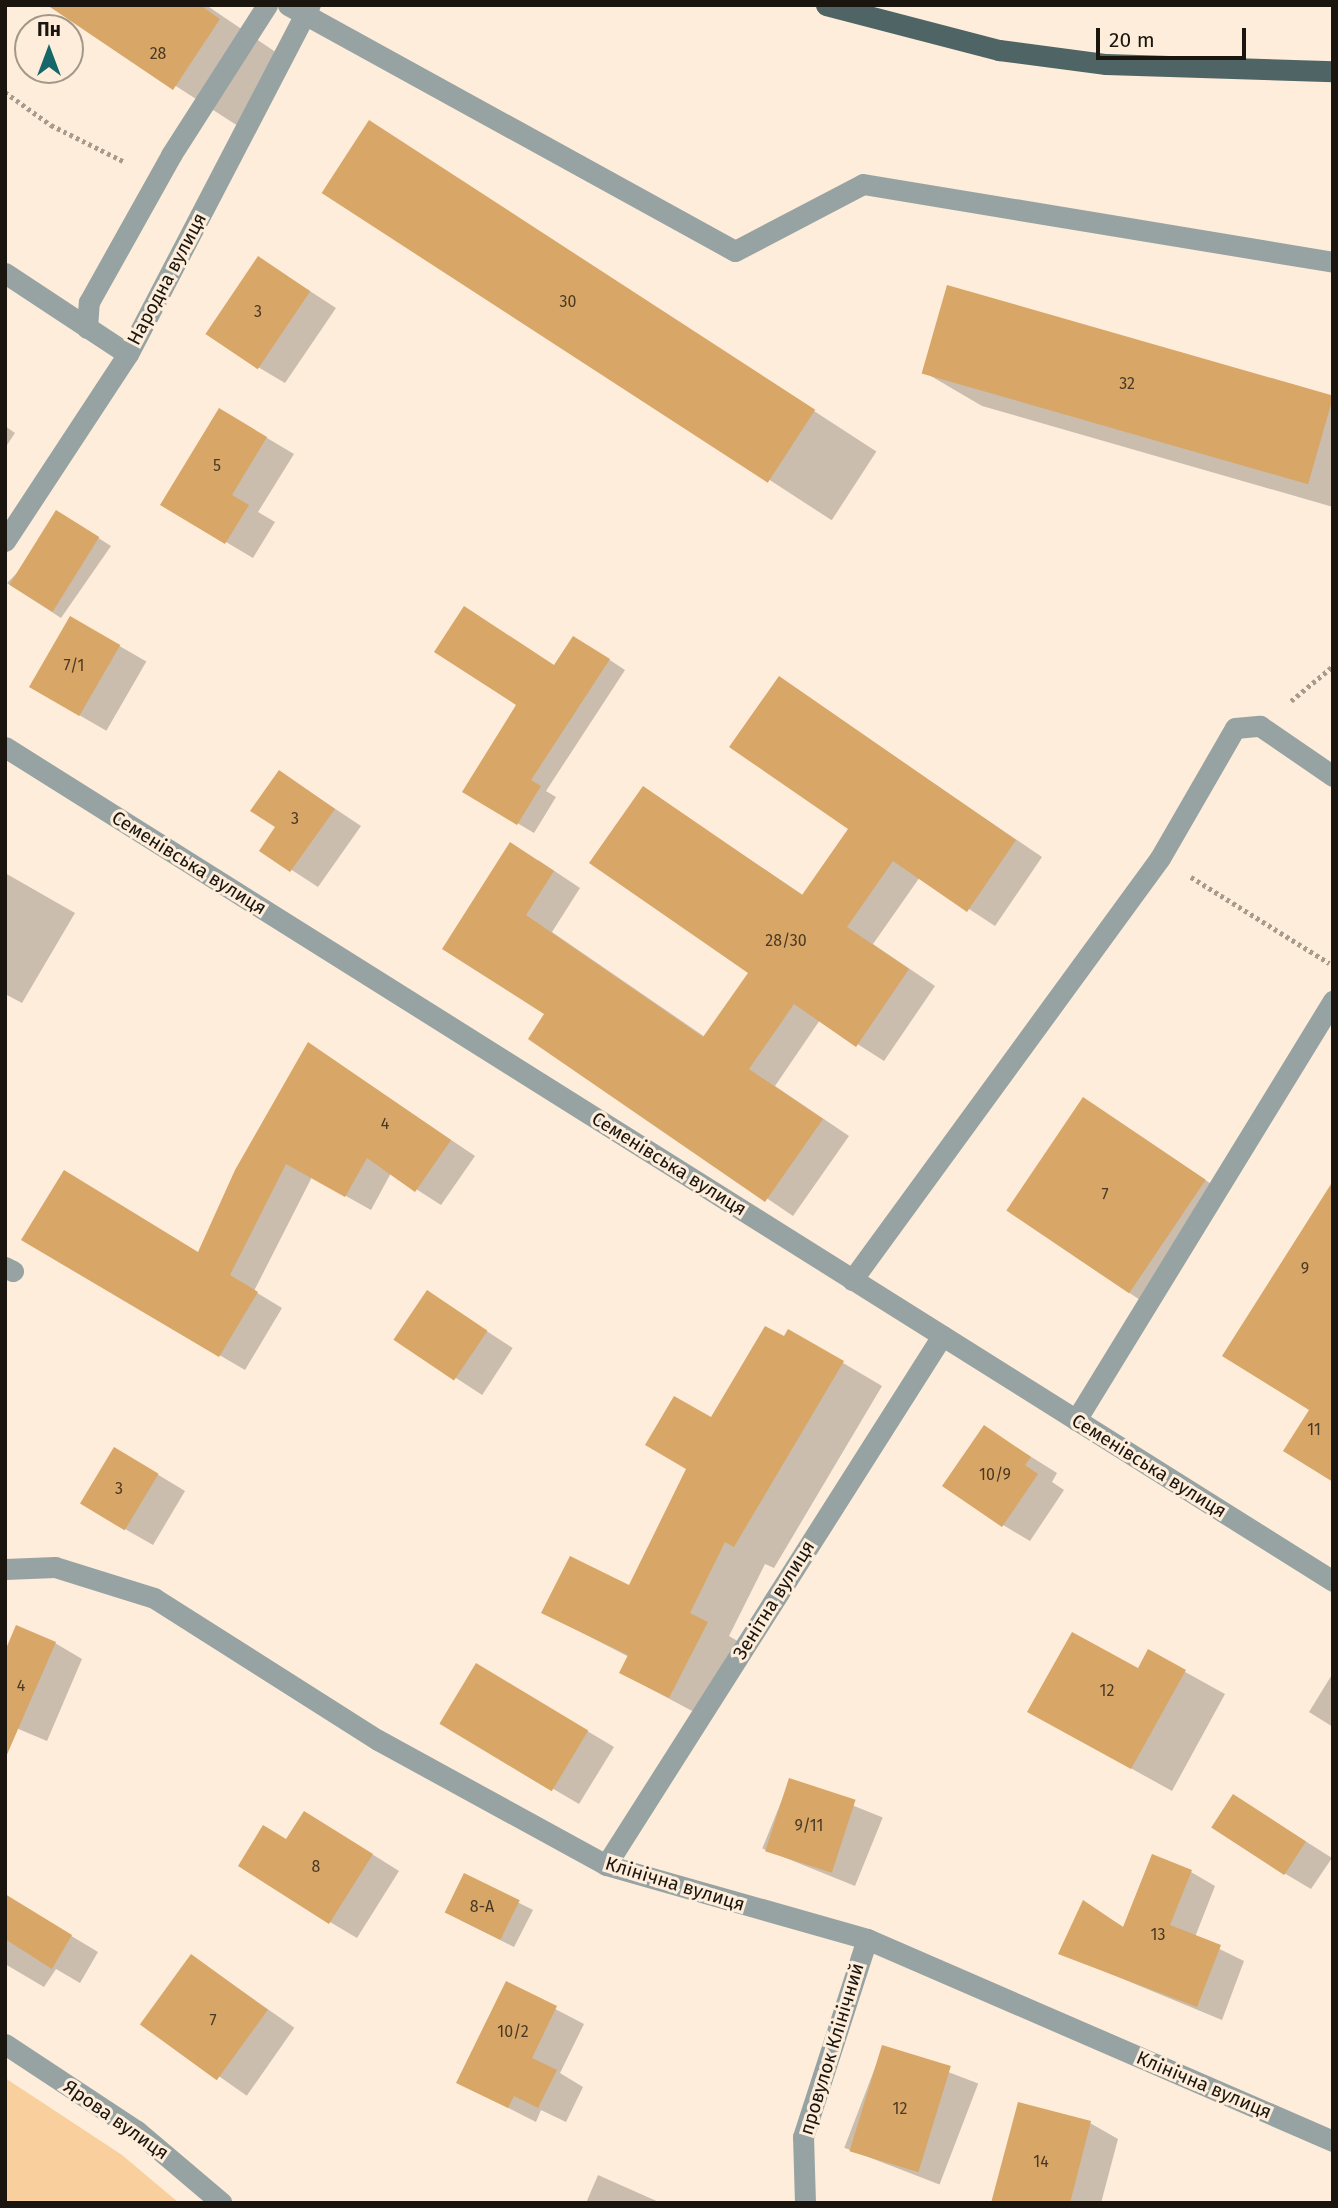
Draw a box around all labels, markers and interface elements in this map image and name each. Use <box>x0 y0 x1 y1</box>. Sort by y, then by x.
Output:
north arrow <box>14 14 84 84</box>
scale bar <box>1100 14 1250 58</box>
text: Пн <box>37 18 61 41</box>
text: 20 m <box>1109 27 1155 53</box>
house number: 28 <box>150 44 166 64</box>
street label: Народна вулиця <box>123 209 211 349</box>
house number: 30 <box>560 292 576 312</box>
house number: 3 <box>254 302 262 322</box>
house number: 32 <box>1119 374 1135 394</box>
house number: 5 <box>213 456 221 476</box>
house number: 7/1 <box>64 656 84 676</box>
street label: Семенівська вулиця <box>107 806 271 920</box>
house number: 3 <box>291 809 299 829</box>
house number: 28/30 <box>765 931 807 951</box>
street label: Семенівська вулиця <box>587 1107 751 1221</box>
house number: 4 <box>381 1114 389 1134</box>
house number: 7 <box>1101 1185 1109 1205</box>
house number: 9 <box>1301 1259 1309 1279</box>
street label: Семенівська вулиця <box>1067 1409 1231 1523</box>
house number: 11 <box>1307 1420 1321 1440</box>
house number: 10/9 <box>979 1465 1011 1485</box>
house number: 3 <box>115 1479 123 1499</box>
street label: Зенітна вулиця <box>728 1536 820 1664</box>
house number: 4 <box>17 1676 25 1696</box>
house number: 12 <box>1100 1681 1114 1701</box>
house number: 9/11 <box>795 1816 823 1836</box>
street label: Клінічна вулиця <box>602 1852 748 1916</box>
house number: 8 <box>312 1857 320 1877</box>
house number: 8-А <box>470 1897 494 1917</box>
house number: 13 <box>1151 1925 1165 1945</box>
street label: провулок Клінічний <box>795 1960 869 2138</box>
house number: 7 <box>209 2011 217 2031</box>
house number: 10/2 <box>497 2022 529 2042</box>
street label: Клінічна вулиця <box>1133 2046 1275 2124</box>
street label: Ярова вулиця <box>59 2075 173 2165</box>
house number: 12 <box>893 2099 907 2119</box>
house number: 14 <box>1033 2152 1049 2172</box>

